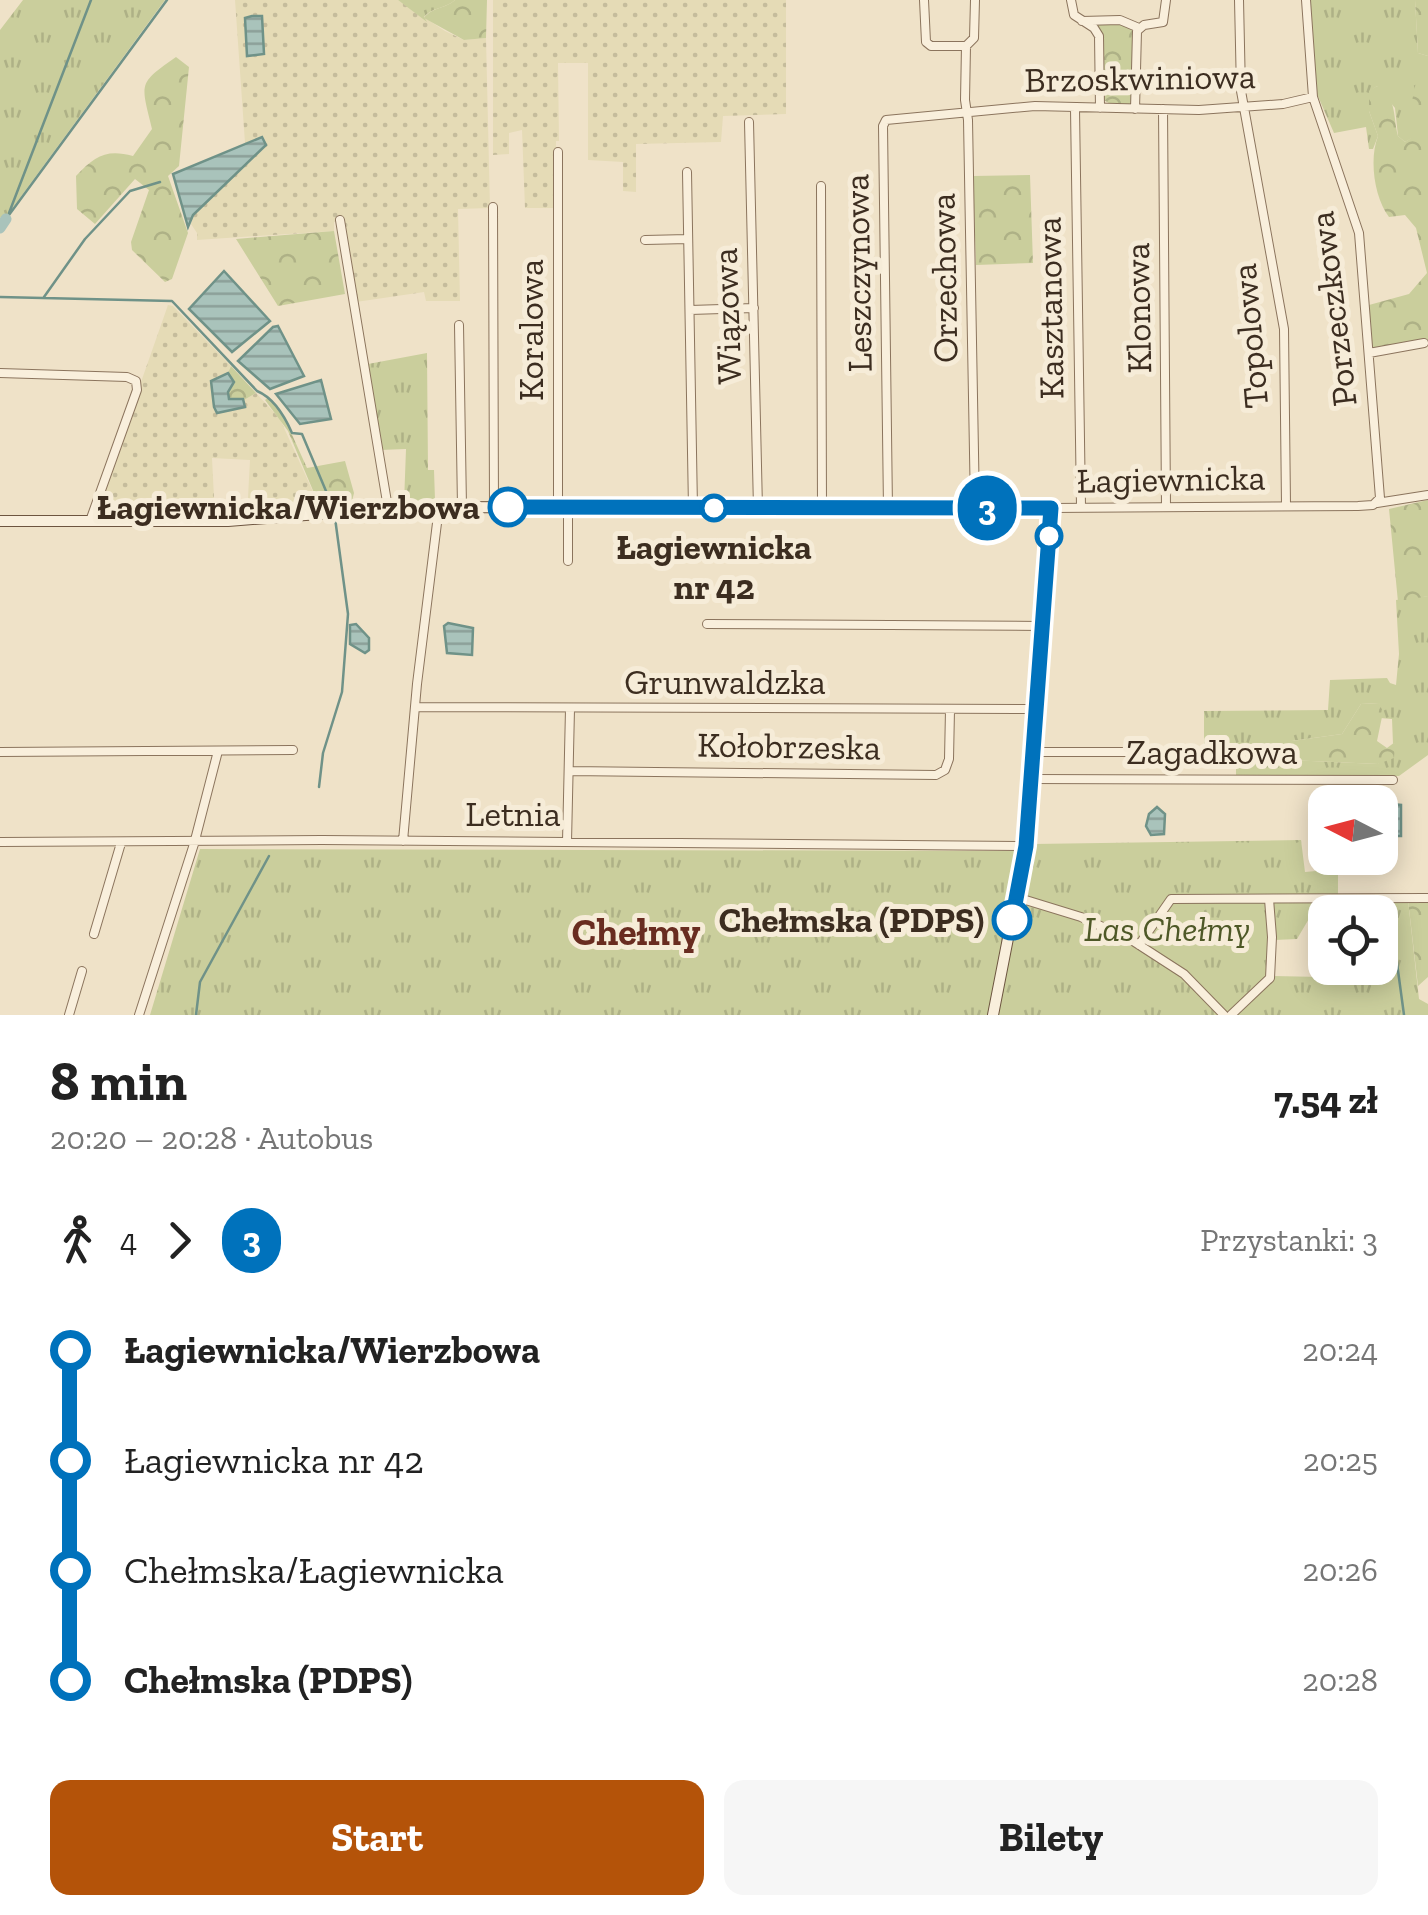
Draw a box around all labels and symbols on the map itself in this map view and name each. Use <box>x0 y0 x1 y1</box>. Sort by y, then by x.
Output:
street label: Brzoskwiniowa <box>1024 55 1256 101</box>
street label: Leszczynowa <box>835 173 881 373</box>
street label: Orzechowa <box>922 193 966 363</box>
street label: Porzeczkowa <box>1300 209 1366 409</box>
street label: Kasztanowa <box>1027 216 1073 399</box>
street label: Klonowa <box>1116 242 1160 374</box>
street label: Wiązowa <box>704 247 750 385</box>
street label: Koralowa <box>510 259 552 401</box>
street label: Topolowa <box>1223 262 1277 410</box>
street label: Łagiewnicka <box>1076 456 1266 502</box>
line badge: 3 <box>954 476 1020 540</box>
place label: Łagiewnicka/Wierzbowa <box>97 486 480 528</box>
marker: Łagiewnicka/Wierzbowa <box>489 488 527 526</box>
marker: Łagiewnicka nr 42 <box>701 495 727 521</box>
unlabelled marker <box>1036 523 1062 549</box>
place label: Łagiewnicka nr 42 <box>616 526 812 608</box>
street label: Grunwaldzka <box>624 661 826 703</box>
street label: Kołobrzeska <box>697 723 881 769</box>
street label: Zagadkowa <box>1126 731 1298 773</box>
north arrow <box>1308 785 1398 875</box>
street label: Letnia <box>465 793 561 835</box>
place label: Chełmska (PDPS) <box>719 899 984 941</box>
marker: Chełmska (PDPS) <box>993 901 1031 939</box>
park label: Las Chełmy <box>1084 908 1250 950</box>
district label: Chełmy <box>572 909 700 955</box>

